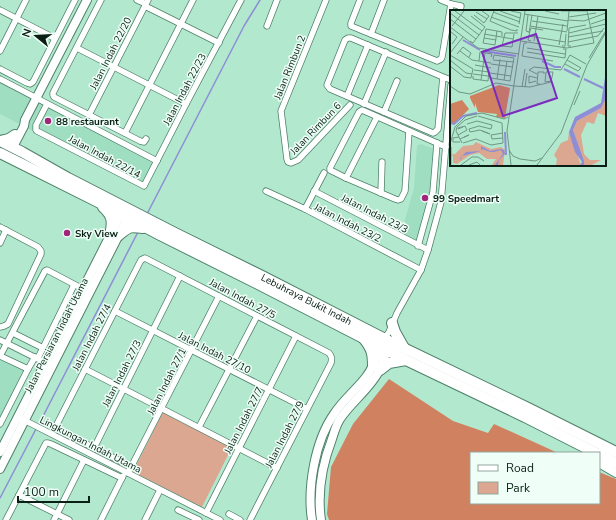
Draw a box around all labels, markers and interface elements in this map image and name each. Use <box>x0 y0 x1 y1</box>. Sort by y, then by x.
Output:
inset map <box>450 10 606 166</box>
street label: Jalan Indah 22/20 <box>86 15 135 93</box>
north arrow <box>16 16 56 56</box>
text: N <box>19 27 35 39</box>
street label: Jalan Rimbun 2 <box>270 33 309 103</box>
street label: Jalan Indah 22/23 <box>160 51 210 129</box>
street label: Jalan Rimbun 6 <box>286 99 344 159</box>
place label: 88 restaurant <box>56 115 119 129</box>
marker: 88 restaurant <box>43 116 53 126</box>
street label: Jalan Indah 22/14 <box>65 132 143 182</box>
street label: Jalan Indah 23/3 <box>338 191 410 237</box>
place label: 99 Speedmart <box>433 192 499 206</box>
marker: 99 Speedmart <box>420 193 430 203</box>
street label: Jalan Indah 23/2 <box>311 200 383 246</box>
place label: Sky View <box>75 227 118 241</box>
marker: Sky View <box>62 228 72 238</box>
street label: Lebuhraya Bukit Indah <box>258 271 354 329</box>
street label: Jalan Indah 27/5 <box>206 275 278 322</box>
street label: Jalan Persiaran Indah Utama <box>21 276 92 396</box>
street label: Jalan Indah 27/4 <box>69 302 115 374</box>
street label: Jalan Indah 27/10 <box>175 328 253 377</box>
street label: Jalan Indah 27/3 <box>99 338 145 410</box>
street label: Jalan Indah 27/1 <box>144 346 190 418</box>
street label: Jalan Indah 27/7 <box>221 385 267 457</box>
street label: Jalan Indah 27/9 <box>262 399 308 471</box>
street label: Lingkungan Indah Utama <box>37 413 144 477</box>
legend <box>470 452 600 504</box>
text: Road <box>506 460 534 476</box>
scale bar <box>18 478 89 504</box>
text: Park <box>506 480 531 496</box>
text: 100 m <box>24 484 59 500</box>

